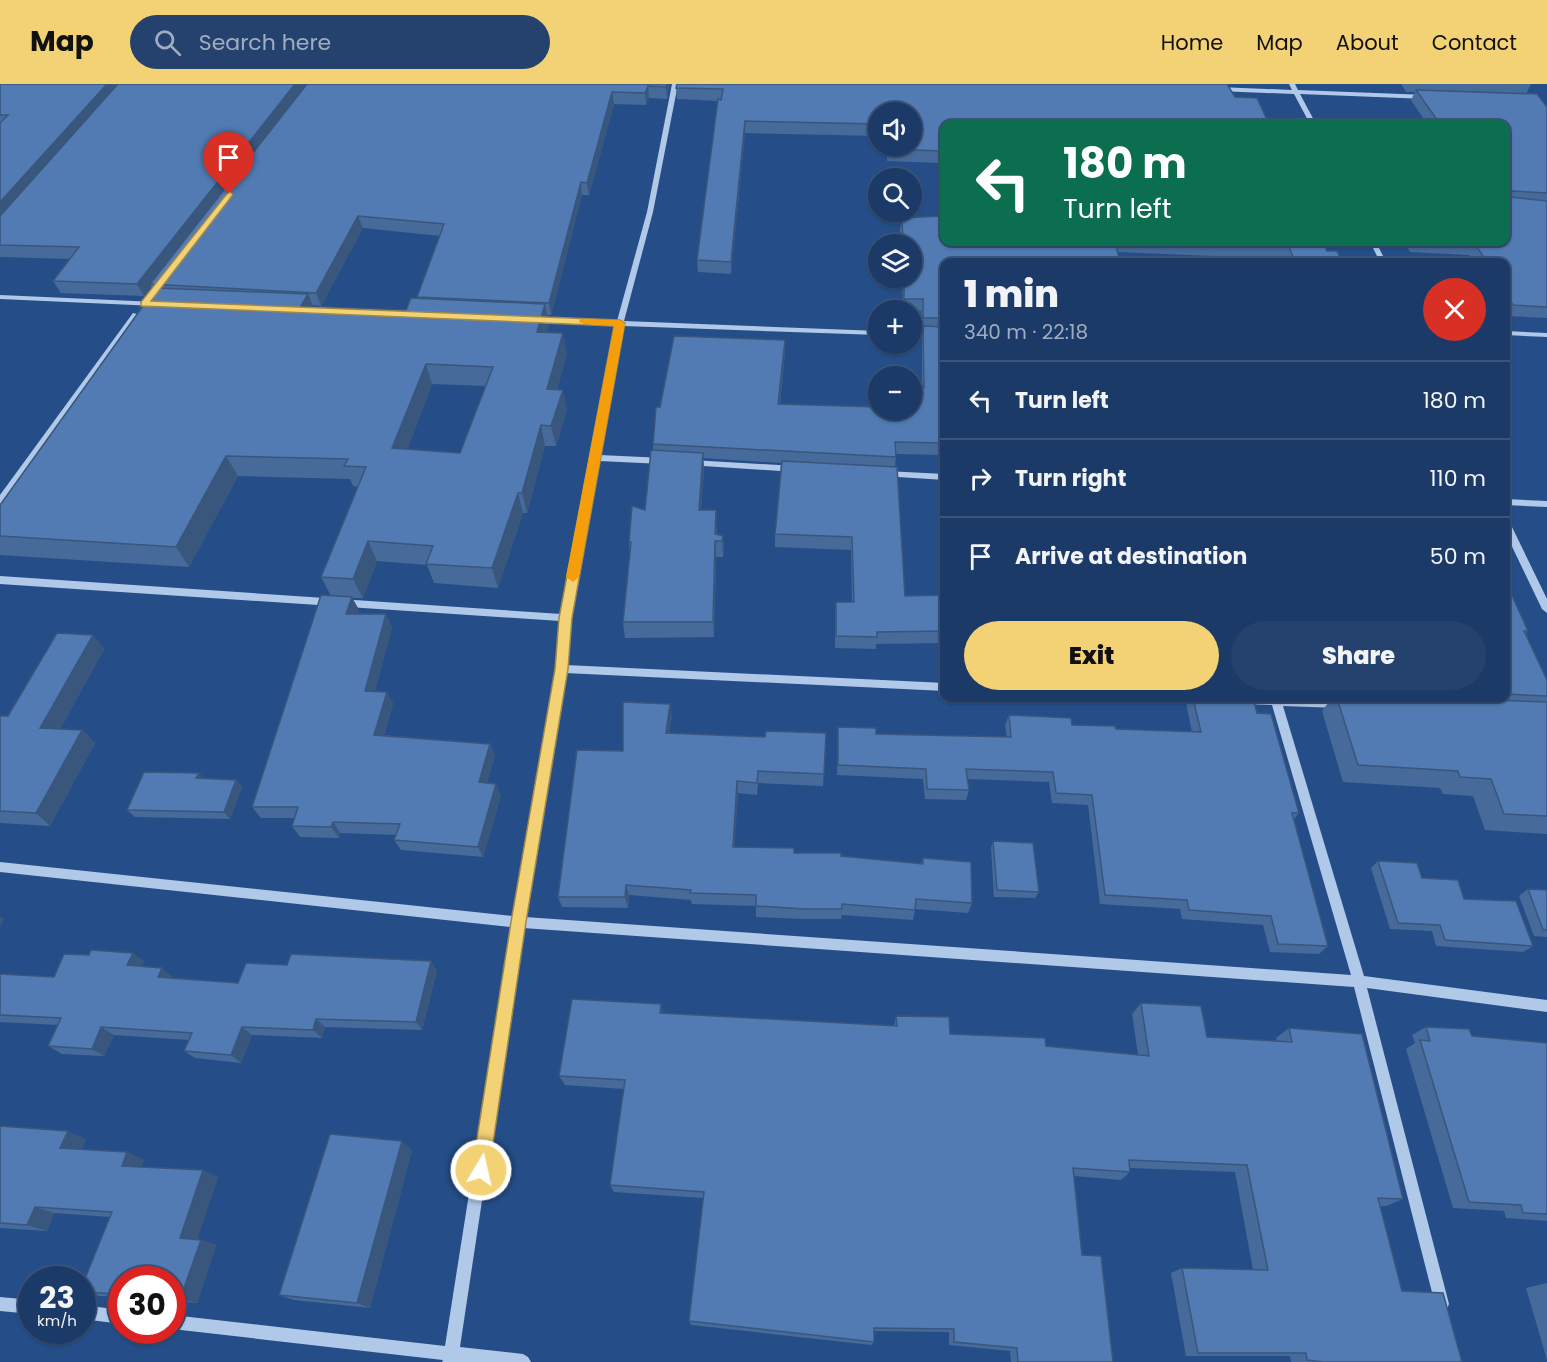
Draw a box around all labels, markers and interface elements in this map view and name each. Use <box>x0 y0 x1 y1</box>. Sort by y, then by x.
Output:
search box <box>130 15 550 69</box>
text: Map <box>30 22 94 61</box>
icon: search <box>151 26 184 59</box>
text: Search here <box>199 27 331 58</box>
text: Home <box>1161 28 1223 57</box>
text: Map <box>1256 28 1303 57</box>
text: About <box>1336 28 1399 57</box>
text: Contact <box>1432 28 1517 57</box>
map controls <box>868 102 922 420</box>
button: sound <box>868 102 922 156</box>
pin <box>203 132 254 194</box>
text: 180 m <box>1063 134 1187 193</box>
icon: arrive <box>212 141 245 174</box>
icon: left <box>964 144 1042 222</box>
button: search <box>868 168 922 222</box>
text: Turn left <box>1063 190 1172 227</box>
button: layers <box>868 234 922 288</box>
text: 1 min <box>964 269 1059 320</box>
button: close <box>1423 278 1486 341</box>
button: + <box>868 300 922 354</box>
text: 340 m · 22:18 <box>964 318 1088 346</box>
button: − <box>868 366 922 420</box>
icon: left <box>964 384 997 417</box>
text: Turn left <box>1015 385 1109 416</box>
text: 180 m <box>1423 385 1486 416</box>
icon: right <box>964 462 997 495</box>
text: Turn right <box>1015 463 1126 494</box>
text: 110 m <box>1430 463 1486 494</box>
icon: arrive <box>964 540 997 573</box>
text: Arrive at destination <box>1015 541 1247 572</box>
text: 50 m <box>1430 541 1486 572</box>
button: Exit <box>964 621 1219 690</box>
button: Share <box>1231 621 1486 690</box>
position arrow <box>449 1138 513 1202</box>
speed limit sign: 30 <box>108 1266 186 1344</box>
text: 23 <box>39 1276 75 1319</box>
text: km/h <box>37 1310 77 1331</box>

